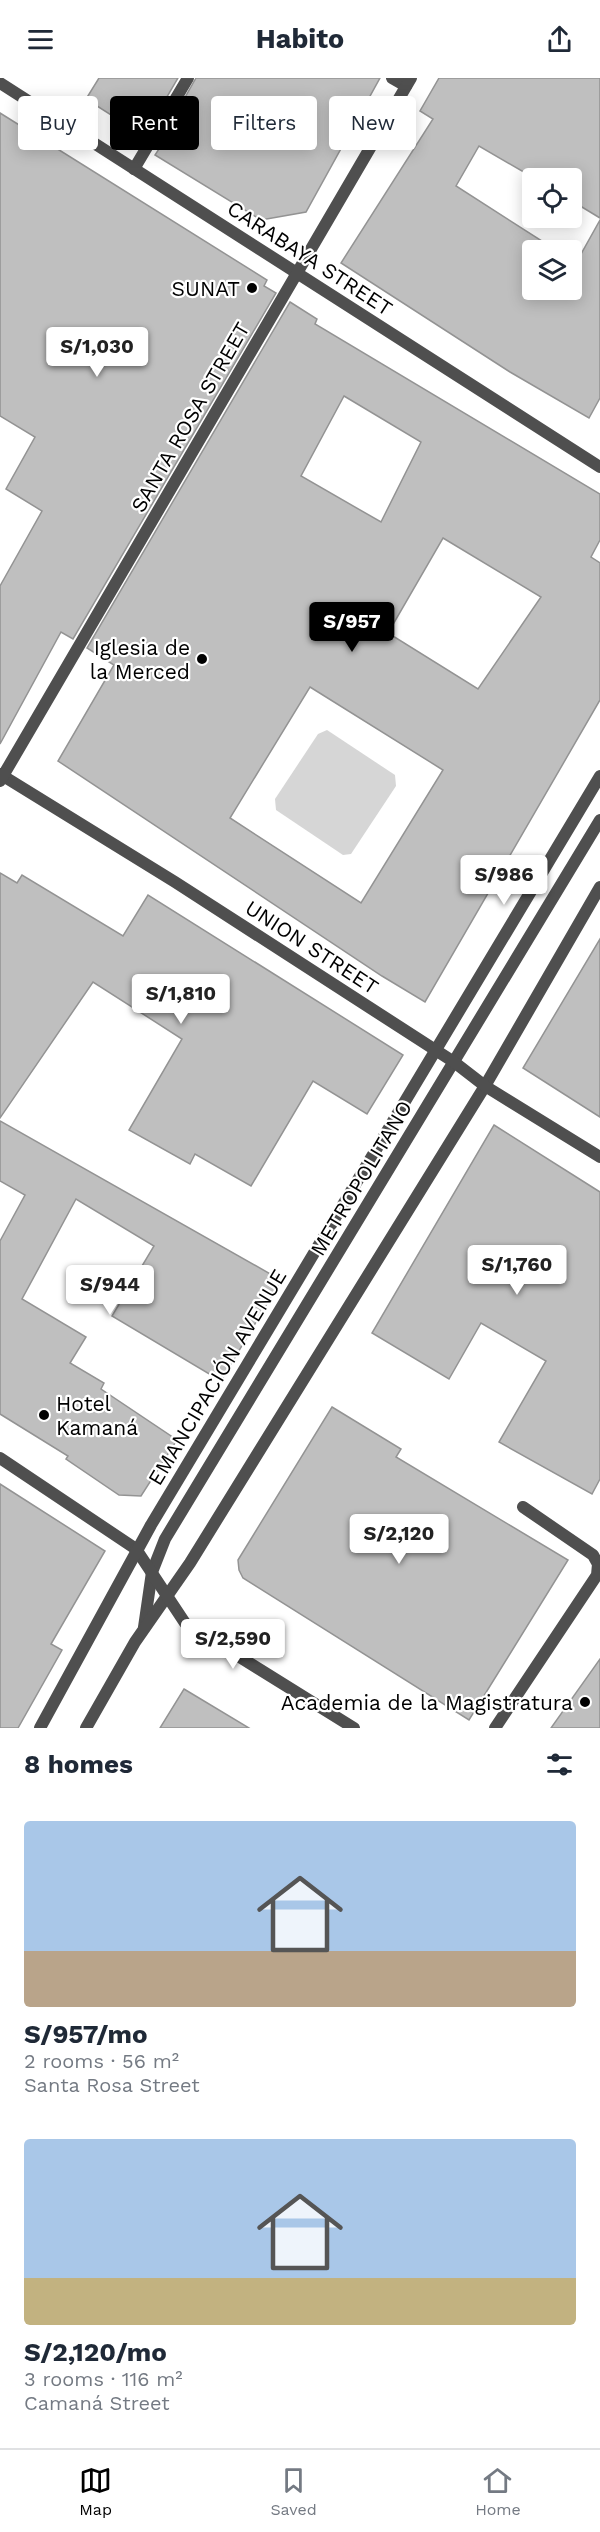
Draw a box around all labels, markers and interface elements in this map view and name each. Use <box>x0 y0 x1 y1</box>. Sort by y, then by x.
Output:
icon: menu <box>24 23 57 56</box>
text: Habito <box>256 23 344 55</box>
icon: share <box>543 23 576 56</box>
chip: Buy <box>18 96 98 150</box>
chip: Rent <box>110 96 199 150</box>
chip: Filters <box>211 96 317 150</box>
chip: New <box>329 96 416 150</box>
map controls <box>522 168 582 300</box>
button: locate <box>522 168 582 228</box>
street label: CARABAYA STREET <box>223 195 398 321</box>
button: layers <box>522 240 582 300</box>
place label: SUNAT <box>172 276 240 301</box>
marker: SUNAT <box>245 281 259 295</box>
street label: SANTA ROSA STREET <box>125 317 255 517</box>
pin: S/1,030 <box>42 327 152 378</box>
text: S/1,030 <box>60 334 134 358</box>
pin: S/957 <box>310 602 394 653</box>
text: S/957 <box>323 609 381 633</box>
place label: Iglesia de la Merced <box>90 635 190 684</box>
marker: Iglesia de la Merced <box>195 652 209 666</box>
pin: S/986 <box>462 855 546 906</box>
text: S/986 <box>474 862 534 886</box>
street label: UNION STREET <box>241 895 384 1000</box>
pin: S/1,810 <box>126 974 236 1025</box>
text: S/1,810 <box>146 981 216 1005</box>
street label: METROPOLITANO <box>305 1096 417 1260</box>
pin: S/1,760 <box>462 1245 572 1296</box>
text: S/1,760 <box>482 1252 552 1276</box>
street label: EMANCIPACIÓN AVENUE <box>142 1264 292 1490</box>
pin: S/944 <box>68 1265 152 1316</box>
text: S/944 <box>80 1272 140 1296</box>
place label: Hotel Kamaná <box>56 1391 138 1440</box>
marker: Hotel Kamaná <box>37 1408 51 1422</box>
pin: S/2,120 <box>344 1514 454 1565</box>
text: S/2,120 <box>364 1521 434 1545</box>
pin: S/2,590 <box>178 1619 288 1670</box>
text: S/2,590 <box>195 1626 271 1650</box>
place label: Academia de la Magistratura <box>281 1690 573 1715</box>
marker: Academia de la Magistratura <box>578 1695 592 1709</box>
icon: filters <box>543 1748 576 1781</box>
text: 8 homes <box>24 1749 133 1779</box>
icon: home <box>246 1860 354 1968</box>
text: S/957/mo <box>24 2019 148 2049</box>
text: 2 rooms · 56 m² <box>24 2049 179 2073</box>
text: Santa Rosa Street <box>24 2073 200 2097</box>
icon: home <box>246 2178 354 2286</box>
text: S/2,120/mo <box>24 2337 167 2367</box>
text: 3 rooms · 116 m² <box>24 2367 183 2391</box>
text: Camaná Street <box>24 2391 170 2415</box>
tab: Map <box>79 2464 112 2519</box>
tab: Saved <box>270 2464 317 2519</box>
tab: Home <box>475 2464 521 2519</box>

